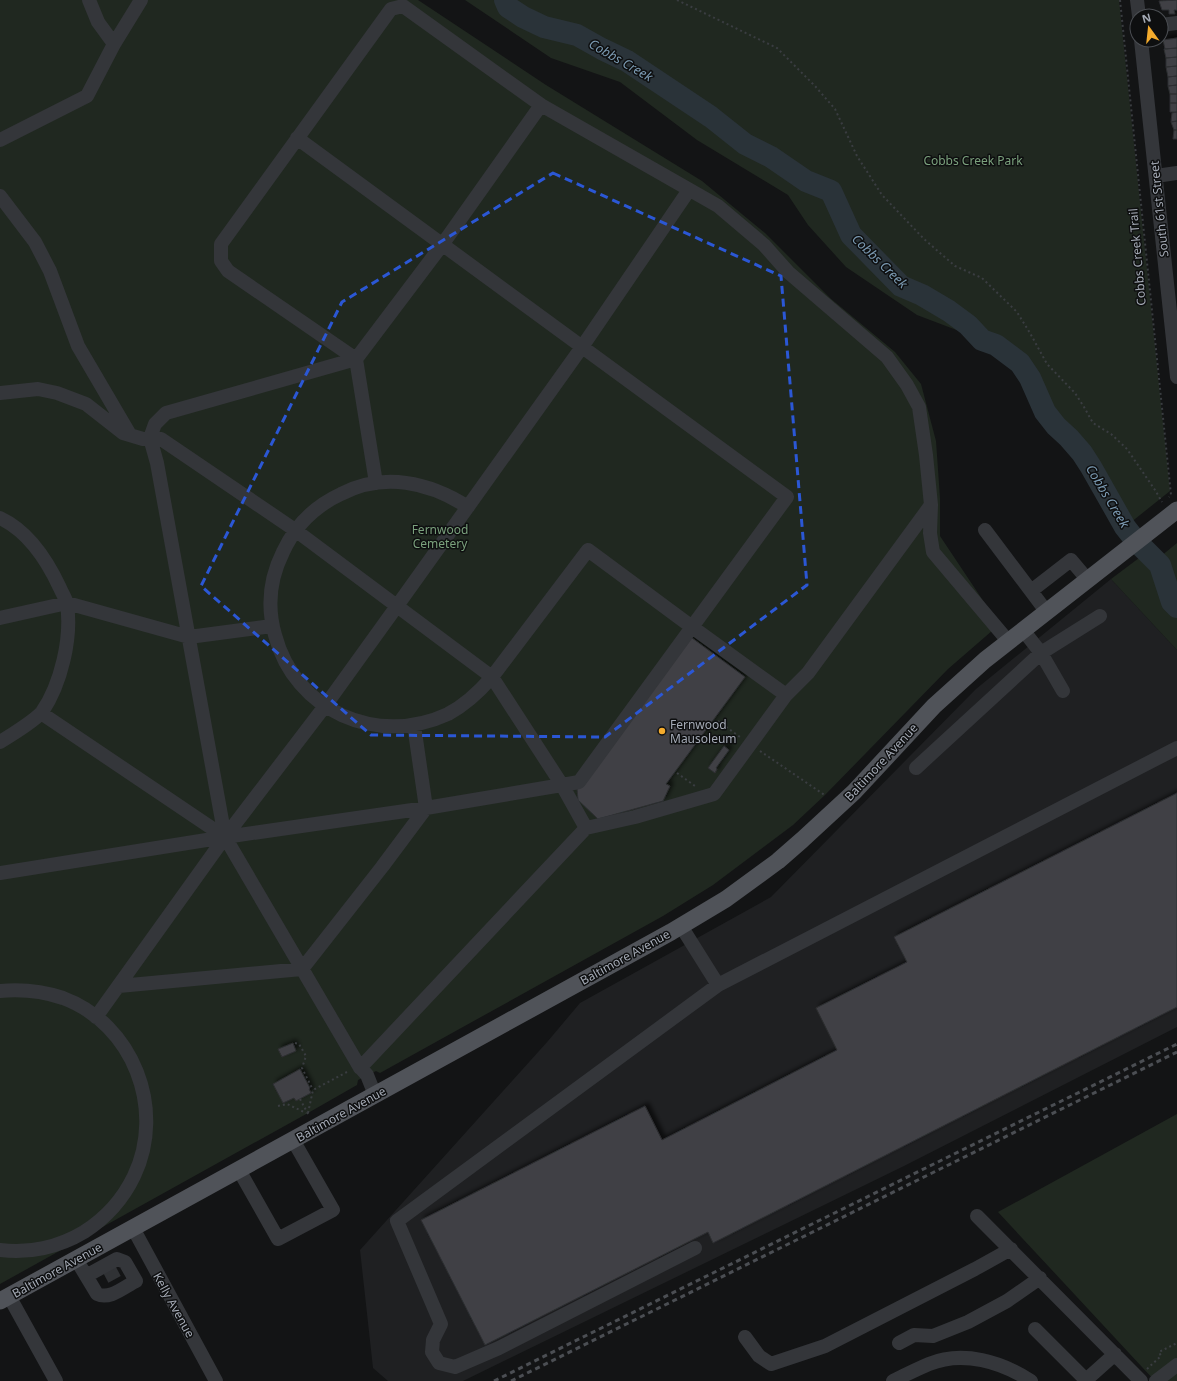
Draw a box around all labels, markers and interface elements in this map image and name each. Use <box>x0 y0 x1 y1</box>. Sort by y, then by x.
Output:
north arrow <box>1129 8 1169 48</box>
text: N <box>1140 9 1153 26</box>
water label: Cobbs Creek <box>586 34 657 86</box>
park label: Cobbs Creek Park <box>923 152 1023 169</box>
street label: South 61st Street <box>1145 159 1173 258</box>
street label: Cobbs Creek Trail <box>1124 208 1150 306</box>
water label: Cobbs Creek <box>848 230 912 293</box>
water label: Cobbs Creek <box>1082 461 1134 532</box>
park label: Fernwood Cemetery <box>412 521 468 552</box>
place label: Fernwood Mausoleum <box>670 716 737 747</box>
street label: Baltimore Avenue <box>841 719 922 804</box>
marker: Fernwood Mausoleum <box>657 726 667 736</box>
street label: Baltimore Avenue <box>577 925 673 989</box>
street label: Baltimore Avenue <box>293 1082 389 1146</box>
street label: Baltimore Avenue <box>9 1238 105 1302</box>
street label: Kelly Avenue <box>149 1269 199 1341</box>

